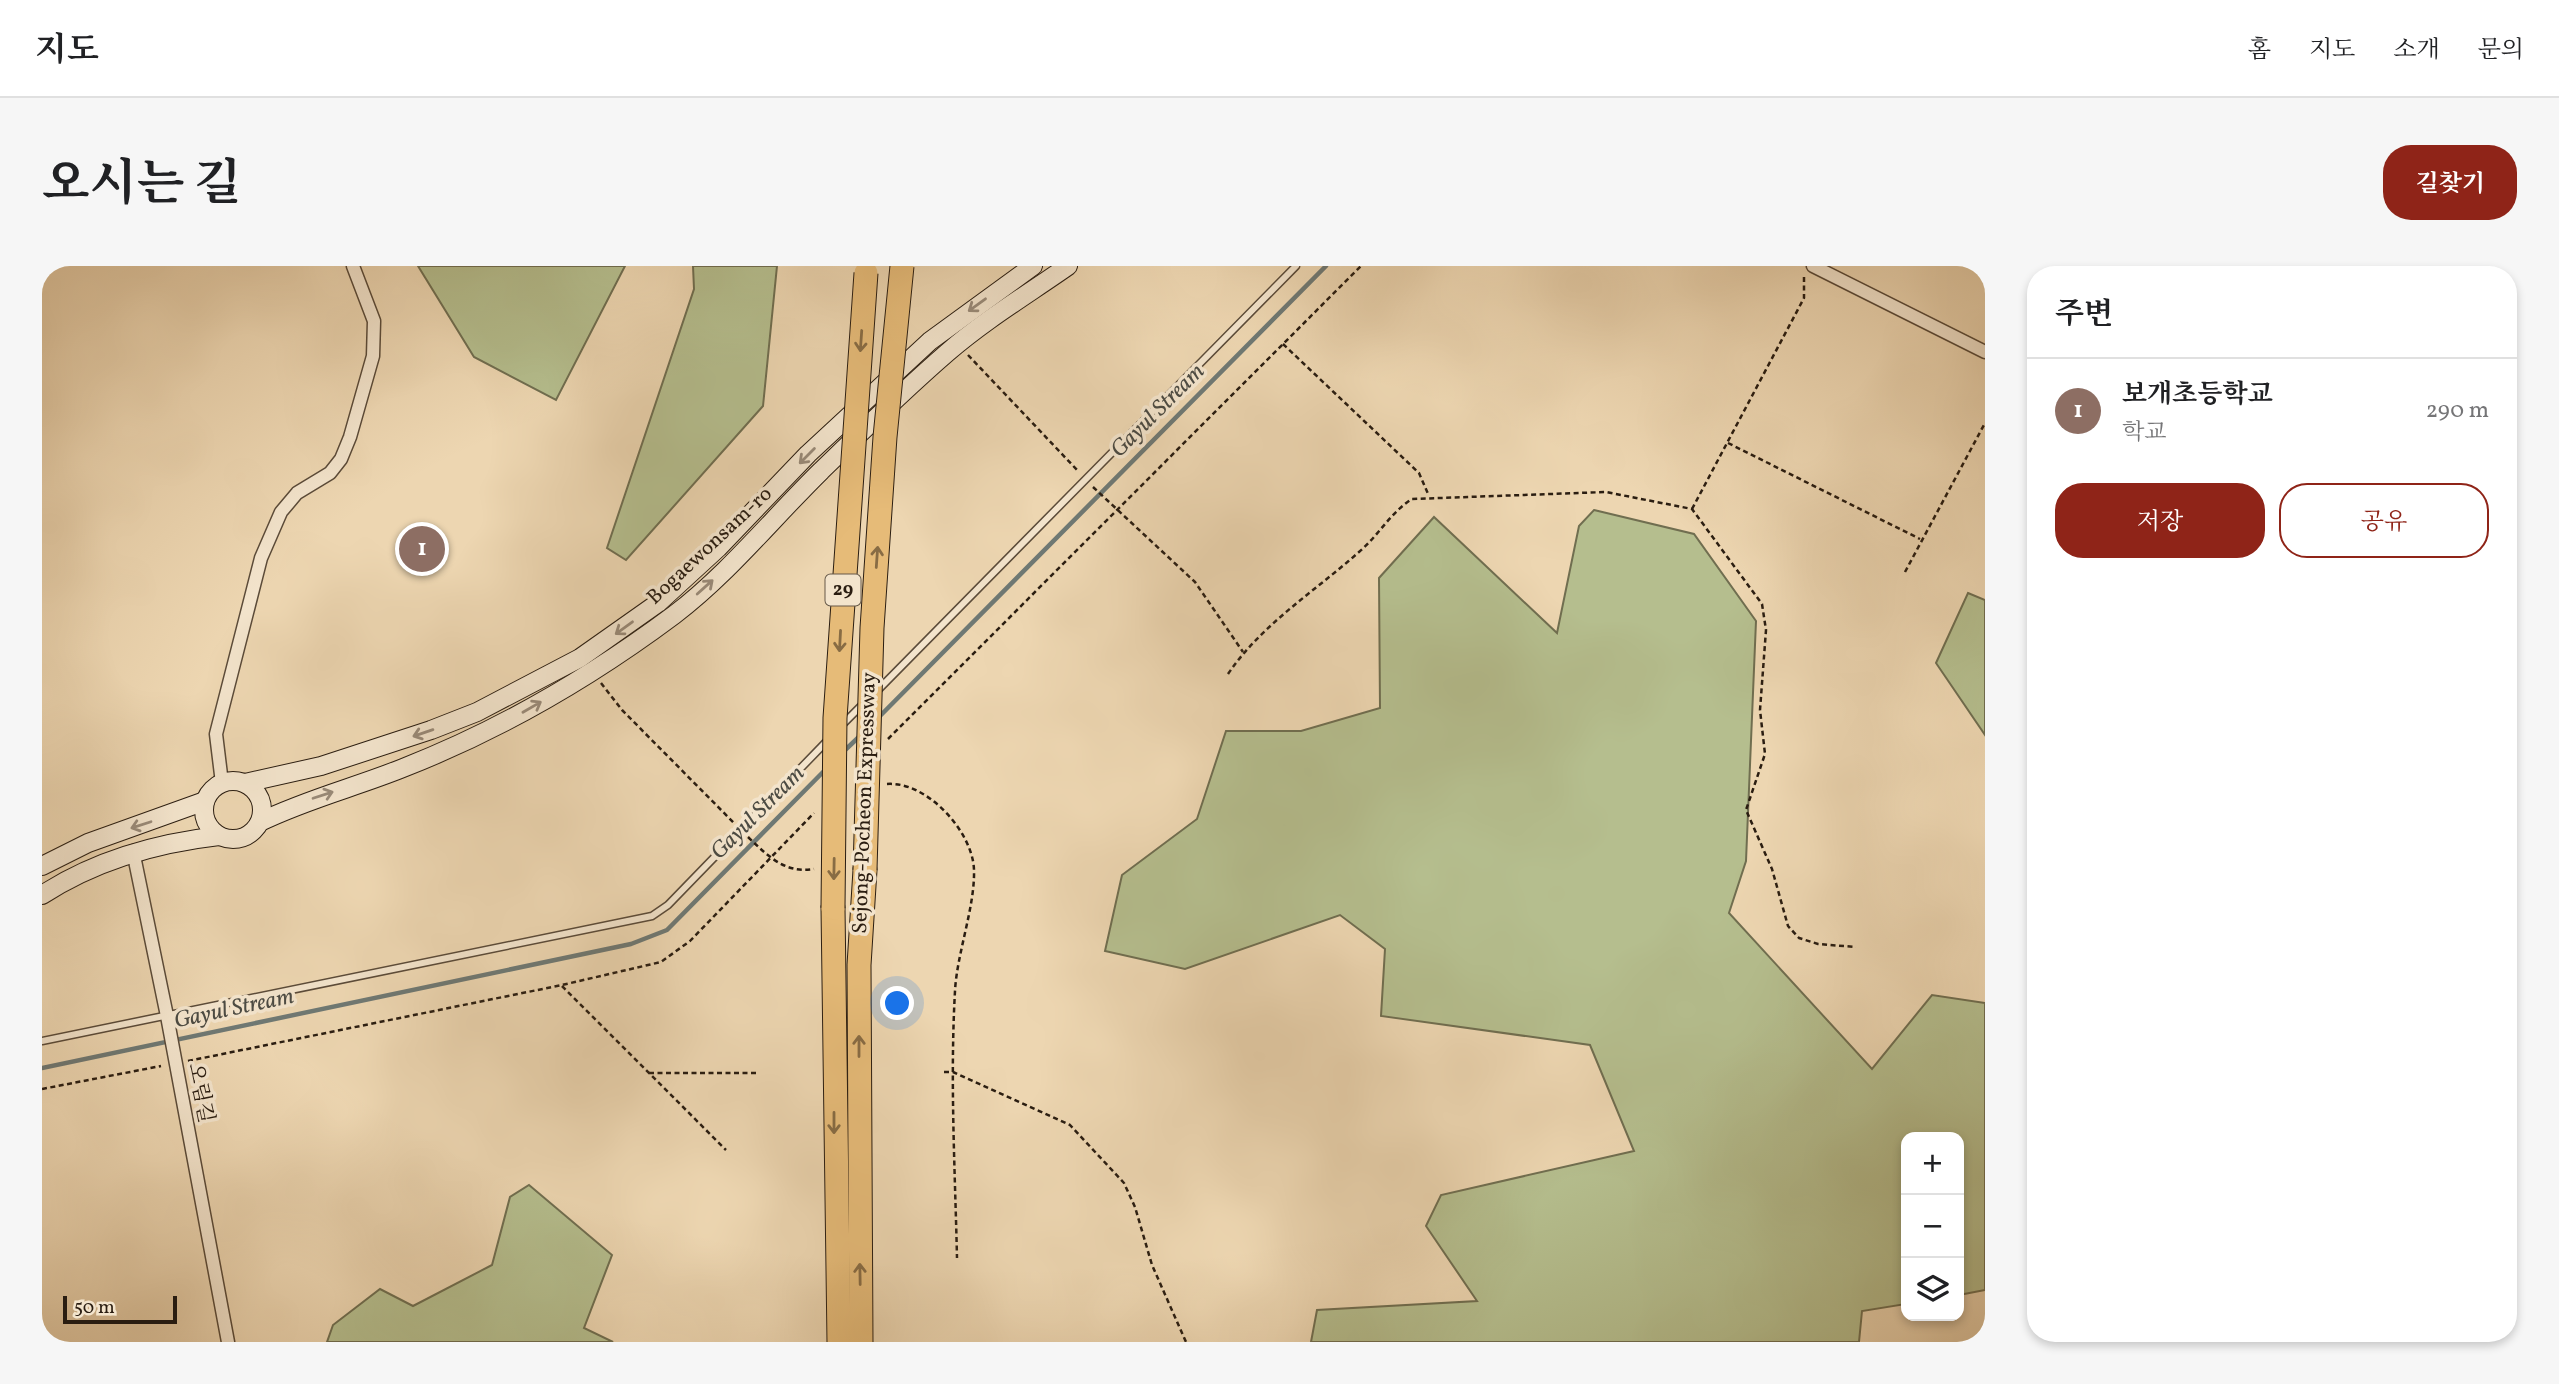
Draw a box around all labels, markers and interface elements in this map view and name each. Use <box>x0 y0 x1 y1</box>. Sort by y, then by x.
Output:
text: 지도 <box>35 29 99 75</box>
text: 홈 <box>2248 34 2271 68</box>
text: 지도 <box>2309 34 2355 68</box>
text: 소개 <box>2393 34 2440 68</box>
text: 문의 <box>2478 34 2524 68</box>
button: 길찾기 <box>2383 145 2517 220</box>
text: 오시는 길 <box>42 152 241 221</box>
text: 주변 <box>2055 294 2113 336</box>
one-way arrow <box>968 298 987 313</box>
one-way arrow <box>855 329 868 352</box>
water label: Gayul Stream <box>1104 357 1212 465</box>
text: 보개초등학교 <box>2122 377 2273 413</box>
text: 1 <box>2073 395 2083 427</box>
text: 290 m <box>2426 395 2489 427</box>
text: 학교 <box>2122 417 2166 449</box>
one-way arrow <box>799 447 816 464</box>
street label: Bogaewonsam-ro <box>641 480 779 612</box>
button: 저장 <box>2055 483 2265 558</box>
button: 공유 <box>2279 483 2489 558</box>
pin: 1 <box>399 523 445 575</box>
one-way arrow <box>871 547 884 569</box>
road number: 29 <box>826 574 860 606</box>
one-way arrow <box>696 579 714 595</box>
one-way arrow <box>615 621 634 636</box>
one-way arrow <box>833 630 846 653</box>
street label: Sejong-Pocheon Expressway <box>846 671 884 934</box>
one-way arrow <box>521 700 542 713</box>
one-way arrow <box>412 728 434 740</box>
water label: Gayul Stream <box>704 759 812 867</box>
one-way arrow <box>312 788 334 801</box>
one-way arrow <box>131 820 153 832</box>
one-way arrow <box>827 857 840 880</box>
water label: Gayul Stream <box>171 981 297 1037</box>
your location <box>880 986 914 1020</box>
one-way arrow <box>852 1035 866 1058</box>
street label: 오림길 <box>180 1060 220 1126</box>
one-way arrow <box>827 1111 841 1134</box>
map controls <box>1901 1132 1964 1321</box>
button: + <box>1901 1132 1964 1195</box>
button: − <box>1901 1195 1964 1258</box>
button: layers <box>1901 1258 1964 1321</box>
one-way arrow <box>854 1263 867 1286</box>
scale bar <box>63 1293 177 1325</box>
text: 50 m <box>74 1295 115 1321</box>

